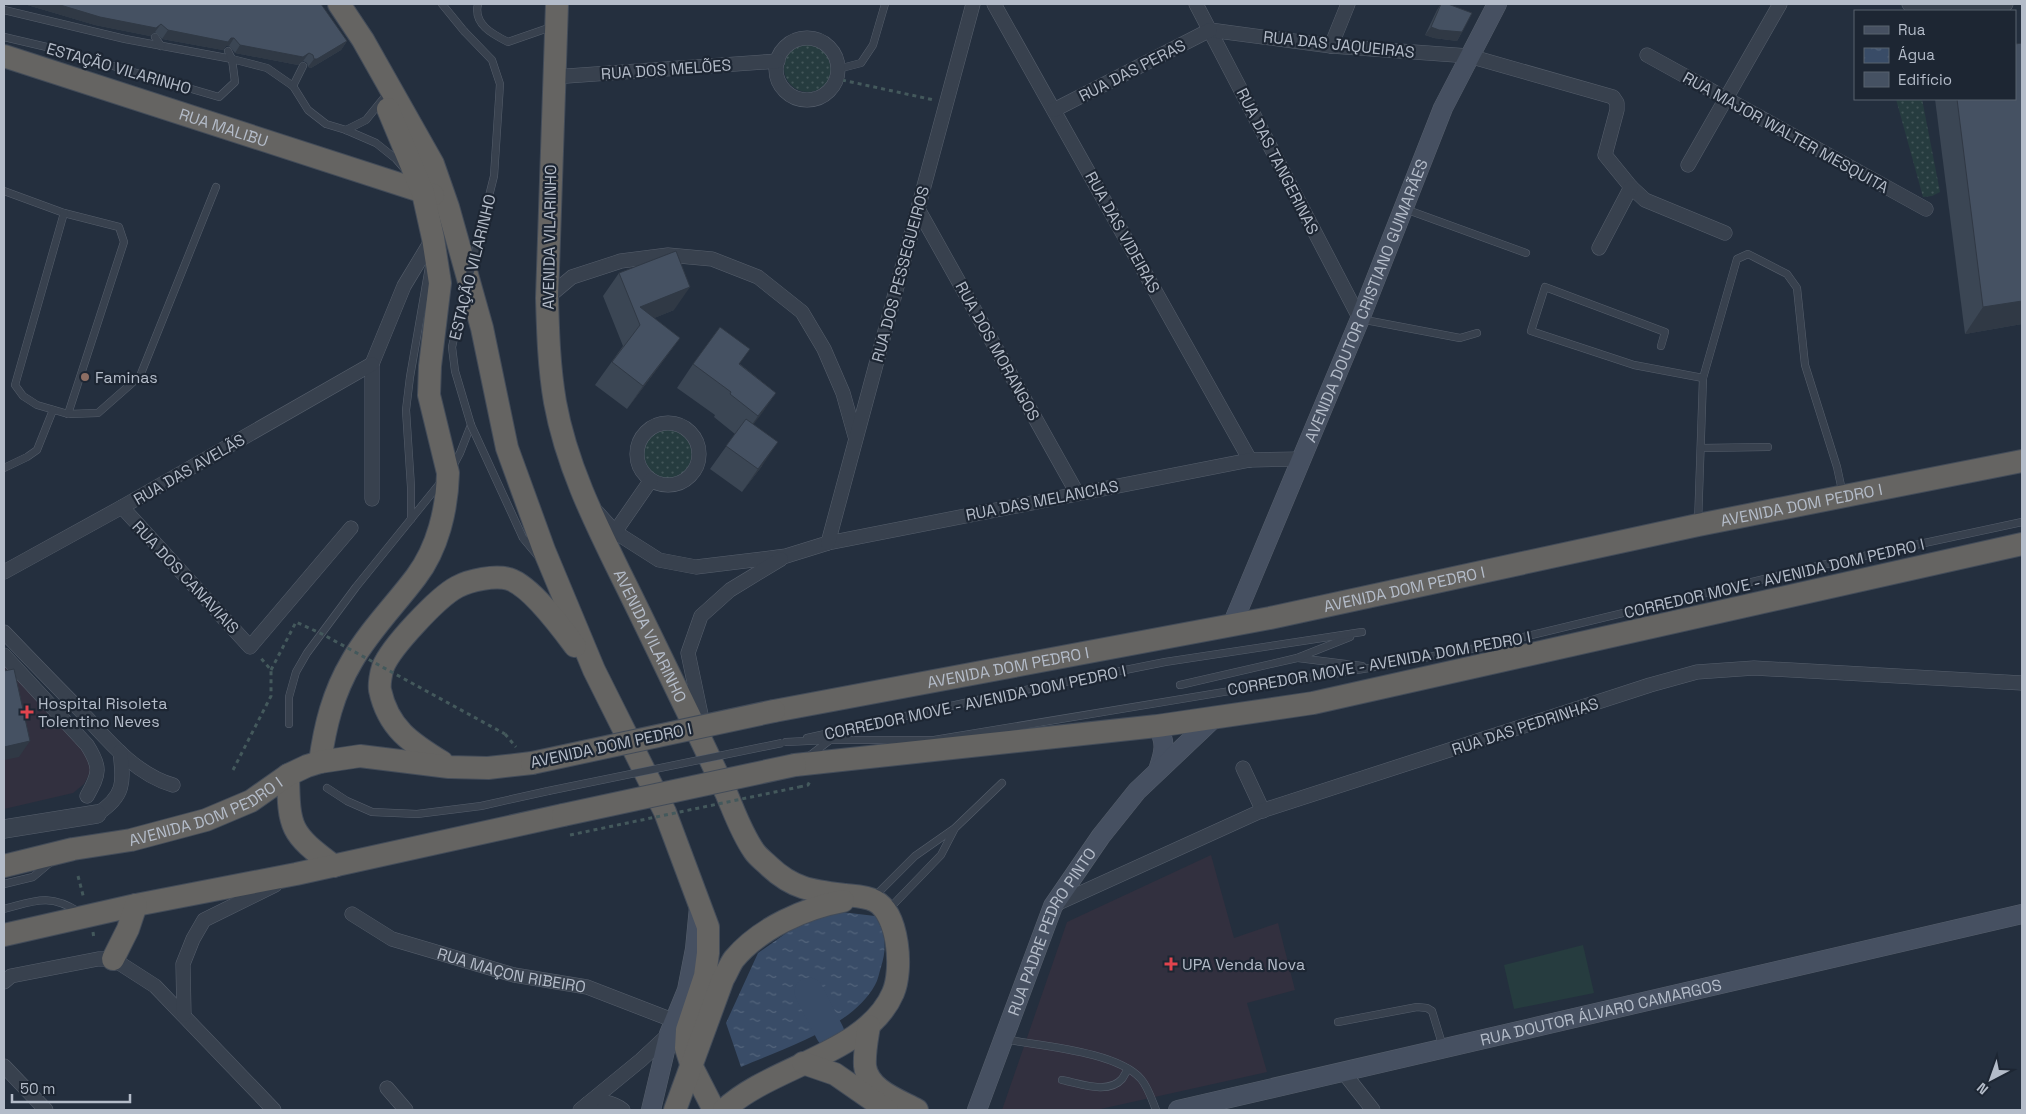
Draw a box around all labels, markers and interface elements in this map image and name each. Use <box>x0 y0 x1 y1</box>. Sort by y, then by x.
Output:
legend <box>1854 10 2016 100</box>
text: Rua <box>1898 20 1926 39</box>
street label: RUA DAS JAQUEIRAS <box>1262 26 1416 63</box>
street label: RUA DAS PERAS <box>1075 34 1189 106</box>
street label: ESTAÇÃO VILARINHO <box>44 38 194 99</box>
text: Água <box>1898 45 1935 64</box>
street label: RUA DOS MELÕES <box>600 54 732 85</box>
street label: RUA MAJOR WALTER MESQUITA <box>1679 67 1892 198</box>
text: Edifício <box>1898 70 1952 89</box>
street label: RUA DAS TANGERINAS <box>1232 85 1324 238</box>
street label: RUA MALIBU <box>176 103 271 152</box>
street label: AVENIDA DOUTOR CRISTIANO GUIMARÃES <box>1300 156 1433 446</box>
street label: AVENIDA VILARINHO <box>538 164 561 310</box>
street label: RUA DAS VIDEIRAS <box>1080 168 1165 297</box>
street label: RUA DOS PESSEGUEIROS <box>867 183 934 365</box>
street label: ESTAÇÃO VILARINHO <box>444 192 501 342</box>
street label: RUA DOS MORANGOS <box>951 278 1045 425</box>
place label: Faminas <box>95 367 158 388</box>
marker: Faminas <box>79 371 91 383</box>
street label: RUA DAS AVELÃS <box>130 429 249 510</box>
street label: RUA DAS MELANCIAS <box>964 475 1120 526</box>
street label: AVENIDA DOM PEDRO I <box>1719 479 1884 531</box>
street label: RUA DOS CANAVIAIS <box>128 516 244 639</box>
street label: CORREDOR MOVE - AVENIDA DOM PEDRO I <box>1622 534 1926 623</box>
street label: AVENIDA DOM PEDRO I <box>1322 562 1487 617</box>
street label: AVENIDA VILARINHO <box>609 566 691 706</box>
street label: CORREDOR MOVE - AVENIDA DOM PEDRO I <box>1226 626 1532 701</box>
street label: AVENIDA DOM PEDRO I <box>925 642 1091 693</box>
street label: CORREDOR MOVE - AVENIDA DOM PEDRO I <box>822 660 1128 745</box>
place label: Hospital Risoleta Tolentino Neves <box>38 693 168 732</box>
street label: RUA DAS PEDRINHAS <box>1449 693 1601 760</box>
marker: Hospital Risoleta Tolentino Neves <box>20 705 34 719</box>
street label: AVENIDA DOM PEDRO I <box>528 718 694 773</box>
street label: AVENIDA DOM PEDRO I <box>126 772 287 851</box>
street label: RUA PADRE PEDRO PINTO <box>1003 844 1101 1019</box>
street label: RUA MAÇON RIBEIRO <box>435 943 588 998</box>
place label: UPA Venda Nova <box>1182 954 1305 975</box>
marker: UPA Venda Nova <box>1164 957 1178 971</box>
street label: RUA DOUTOR ÁLVARO CAMARGOS <box>1478 974 1724 1051</box>
north arrow <box>1966 1054 2016 1104</box>
scale bar <box>12 1072 130 1104</box>
text: 50 m <box>20 1079 55 1098</box>
text: N <box>1973 1079 1992 1099</box>

